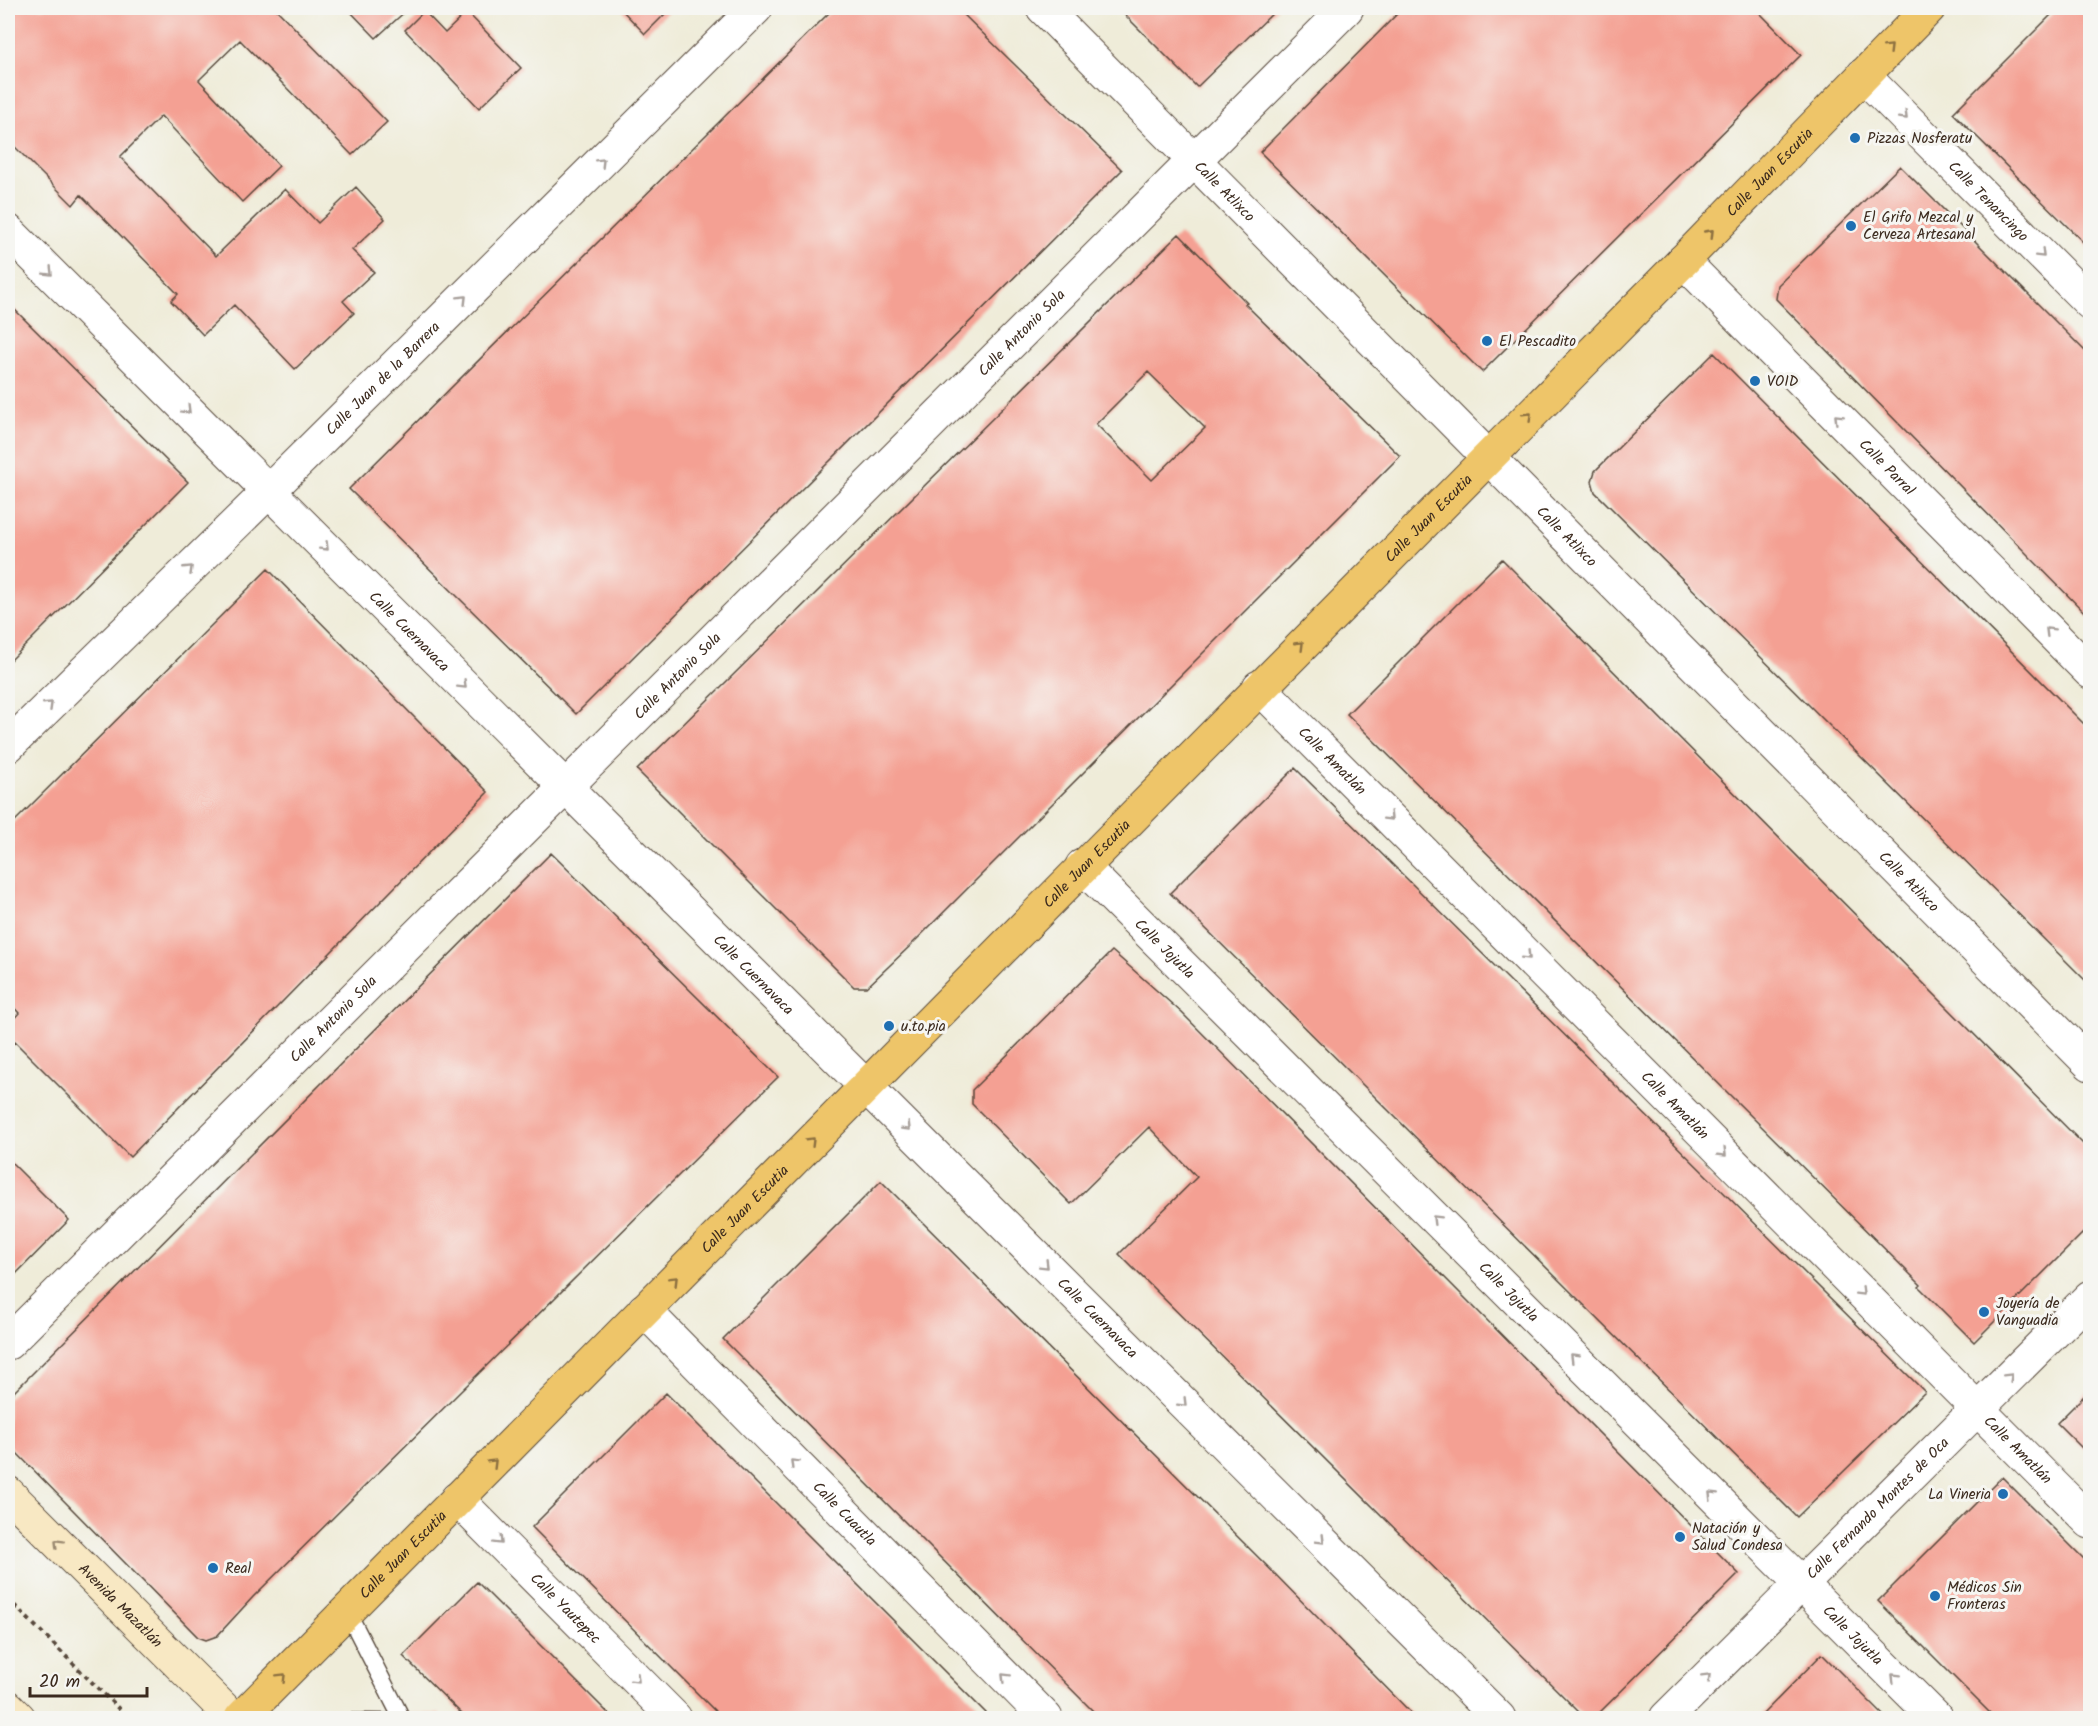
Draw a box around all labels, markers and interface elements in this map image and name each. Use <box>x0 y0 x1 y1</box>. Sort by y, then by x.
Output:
one-way arrow <box>1882 44 1893 54</box>
one-way arrow <box>1897 109 1907 120</box>
street label: Calle Juan Escutia <box>1721 122 1820 223</box>
place label: Pizzas Nosferatu <box>1867 127 1972 151</box>
marker: Pizzas Nosferatu <box>1848 131 1862 145</box>
street label: Calle Atlixco <box>1188 156 1260 228</box>
street label: Calle Tenancingo <box>1942 156 2034 248</box>
one-way arrow <box>593 158 604 169</box>
place label: El Grifo Mezcal y Cerveza Artesanal <box>1863 206 1976 247</box>
marker: El Grifo Mezcal y Cerveza Artesanal <box>1844 219 1858 233</box>
one-way arrow <box>1703 230 1714 240</box>
one-way arrow <box>2034 247 2045 258</box>
one-way arrow <box>41 264 52 275</box>
street label: Calle Antonio Sola <box>973 284 1072 383</box>
one-way arrow <box>456 295 466 306</box>
street label: Calle Juan de la Barrera <box>320 316 446 442</box>
place label: El Pescadito <box>1499 330 1576 354</box>
marker: El Pescadito <box>1480 334 1494 348</box>
place label: VOID <box>1767 370 1799 394</box>
marker: VOID <box>1748 374 1762 388</box>
one-way arrow <box>180 403 191 413</box>
one-way arrow <box>1521 413 1532 423</box>
one-way arrow <box>1834 414 1845 424</box>
street label: Calle Parral <box>1852 434 1920 502</box>
street label: Calle Juan Escutia <box>1379 469 1479 569</box>
street label: Calle Atlixco <box>1530 501 1602 573</box>
one-way arrow <box>318 540 329 551</box>
one-way arrow <box>182 565 193 576</box>
street label: Calle Cuernavaca <box>363 586 455 678</box>
street label: Calle Antonio Sola <box>628 627 727 726</box>
one-way arrow <box>2046 627 2057 638</box>
one-way arrow <box>1293 642 1304 653</box>
one-way arrow <box>456 677 467 688</box>
one-way arrow <box>42 701 53 712</box>
street label: Calle Amatlán <box>1292 721 1372 801</box>
one-way arrow <box>1382 810 1393 821</box>
street label: Calle Juan Escutia <box>1038 814 1137 914</box>
street label: Calle Atlixco <box>1872 846 1945 919</box>
street label: Calle Jojutla <box>1128 913 1200 985</box>
street label: Calle Cuernavaca <box>707 929 799 1021</box>
one-way arrow <box>1519 948 1530 959</box>
street label: Calle Antonio Sola <box>284 970 383 1069</box>
place label: u.to.pia <box>901 1015 946 1039</box>
marker: u.to.pia <box>882 1019 896 1033</box>
street label: Calle Amatlán <box>1635 1066 1714 1146</box>
one-way arrow <box>899 1119 910 1130</box>
one-way arrow <box>803 1137 814 1148</box>
one-way arrow <box>1716 1146 1727 1157</box>
street label: Calle Juan Escutia <box>696 1160 795 1260</box>
one-way arrow <box>1433 1216 1444 1227</box>
one-way arrow <box>1037 1257 1048 1268</box>
street label: Calle Jojutla <box>1472 1257 1544 1328</box>
street label: Calle Cuernavaca <box>1051 1272 1143 1365</box>
one-way arrow <box>667 1276 678 1286</box>
one-way arrow <box>1854 1285 1865 1295</box>
place label: Joyería de Vanguadia <box>1996 1292 2060 1333</box>
marker: Joyería de Vanguadia <box>1977 1305 1991 1319</box>
one-way arrow <box>1571 1354 1582 1365</box>
one-way arrow <box>2003 1373 2013 1384</box>
one-way arrow <box>1175 1395 1186 1406</box>
street label: Calle Amatlán <box>1977 1410 2057 1490</box>
street label: Calle Fernando Montes de Oca <box>1801 1432 1955 1586</box>
one-way arrow <box>485 1460 496 1471</box>
one-way arrow <box>791 1460 802 1471</box>
street label: Calle Cuautla <box>806 1476 882 1552</box>
place label: La Vineria <box>1928 1483 1991 1507</box>
marker: La Vineria <box>1996 1487 2010 1501</box>
one-way arrow <box>1709 1491 1720 1502</box>
street label: Calle Juan Escutia <box>354 1505 453 1605</box>
place label: Natación y Salud Condesa <box>1692 1517 1783 1558</box>
marker: Natación y Salud Condesa <box>1673 1530 1687 1544</box>
one-way arrow <box>491 1533 502 1544</box>
one-way arrow <box>1313 1533 1324 1544</box>
one-way arrow <box>55 1540 66 1551</box>
place label: Real <box>225 1557 252 1581</box>
street label: Avenida Mazatlán <box>72 1558 168 1654</box>
marker: Real <box>206 1561 220 1575</box>
street label: Calle Yautepec <box>524 1568 606 1650</box>
place label: Médicos Sin Fronteras <box>1947 1576 2022 1617</box>
marker: Médicos Sin Fronteras <box>1928 1589 1942 1603</box>
street label: Calle Jojutla <box>1816 1600 1888 1672</box>
scale bar <box>30 1660 147 1698</box>
text: 20 m <box>39 1668 80 1697</box>
one-way arrow <box>628 1672 639 1683</box>
one-way arrow <box>274 1673 285 1684</box>
one-way arrow <box>1001 1673 1012 1684</box>
one-way arrow <box>1700 1674 1711 1685</box>
one-way arrow <box>1891 1674 1902 1685</box>

